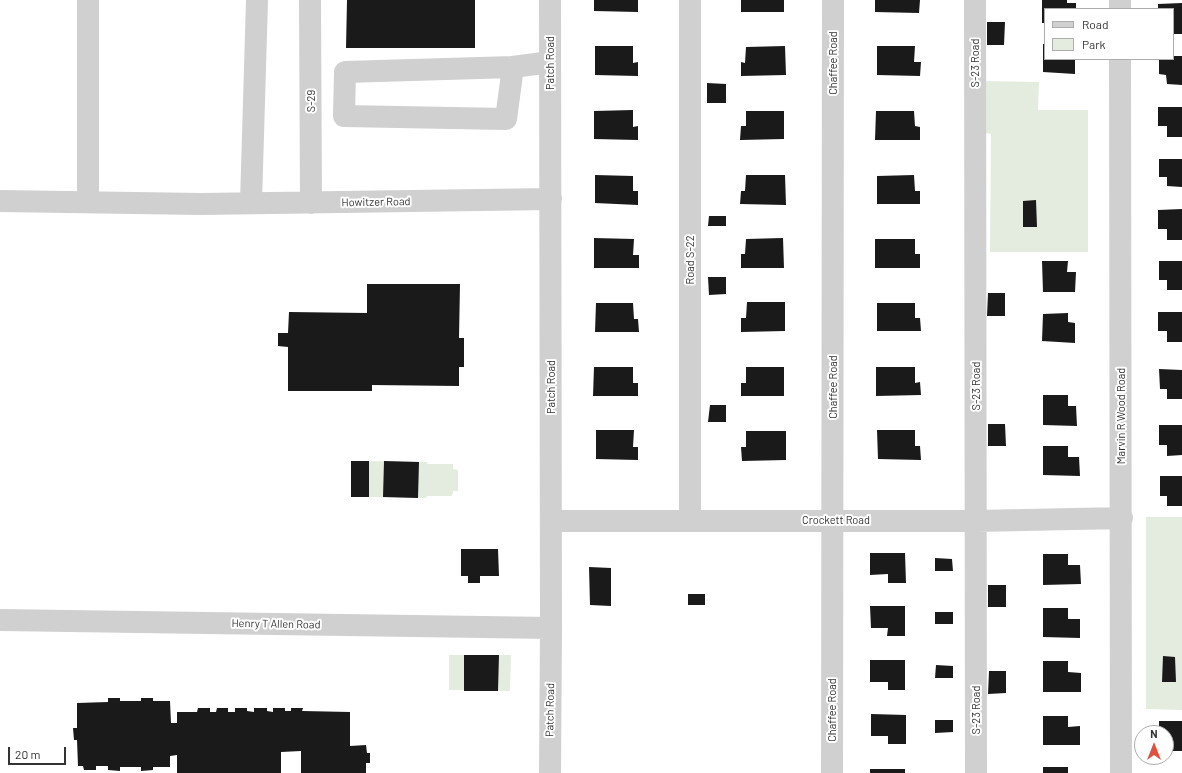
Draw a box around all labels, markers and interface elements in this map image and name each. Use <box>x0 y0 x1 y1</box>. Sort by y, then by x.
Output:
legend <box>1044 8 1174 60</box>
text: Road <box>1082 17 1109 31</box>
street label: Chaffee Road <box>826 31 840 95</box>
street label: Patch Road <box>543 36 557 90</box>
text: Park <box>1082 37 1106 51</box>
street label: S-23 Road <box>968 39 982 87</box>
street label: S-29 <box>304 90 318 112</box>
street label: Howitzer Road <box>341 195 411 209</box>
street label: Road S-22 <box>683 235 697 285</box>
street label: Chaffee Road <box>826 355 840 419</box>
street label: Patch Road <box>544 360 558 414</box>
street label: S-23 Road <box>969 362 983 410</box>
street label: Marvin R Wood Road <box>1114 368 1128 464</box>
street label: Crockett Road <box>802 513 870 527</box>
street label: Henry T Allen Road <box>231 617 321 631</box>
street label: Chaffee Road <box>825 678 839 742</box>
street label: Patch Road <box>543 683 557 737</box>
street label: S-23 Road <box>969 686 983 734</box>
north arrow <box>1134 725 1174 765</box>
text: N <box>1150 727 1158 740</box>
scale bar <box>10 739 68 765</box>
text: 20 m <box>15 747 41 761</box>

